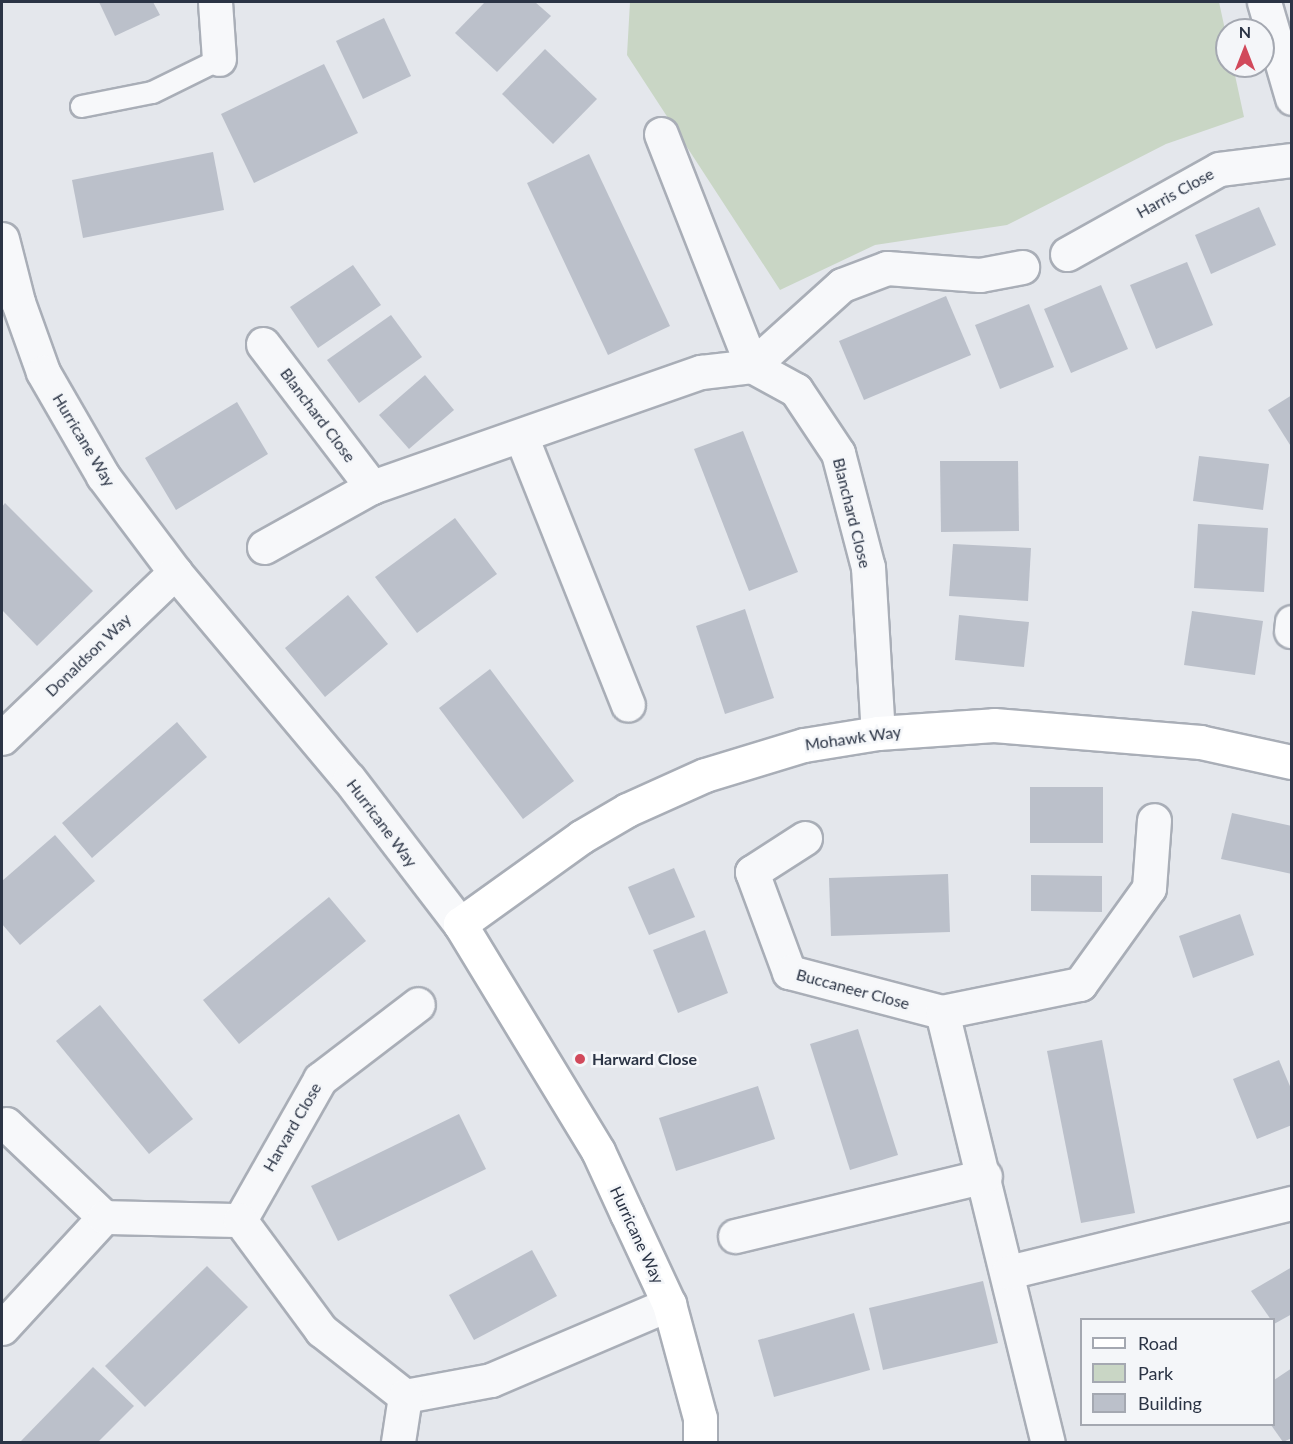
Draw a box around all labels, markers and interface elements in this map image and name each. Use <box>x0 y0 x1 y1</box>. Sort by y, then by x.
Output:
north arrow <box>1215 18 1275 78</box>
text: N <box>1239 22 1251 41</box>
street label: Harris Close <box>1133 164 1217 222</box>
street label: Blanchard Close <box>276 364 360 466</box>
street label: Hurricane Way <box>49 390 119 490</box>
street label: Blanchard Close <box>829 456 875 570</box>
street label: Donaldson Way <box>41 609 135 701</box>
street label: Mohawk Way <box>804 722 902 754</box>
street label: Hurricane Way <box>343 775 421 871</box>
street label: Buccaneer Close <box>794 965 912 1013</box>
place label: Harward Close <box>592 1049 697 1069</box>
marker: Harward Close <box>573 1052 587 1066</box>
street label: Harvard Close <box>259 1079 325 1175</box>
street label: Hurricane Way <box>606 1183 668 1287</box>
legend <box>1080 1318 1275 1426</box>
text: Road <box>1138 1332 1178 1354</box>
text: Park <box>1138 1362 1173 1384</box>
text: Building <box>1138 1392 1202 1414</box>

